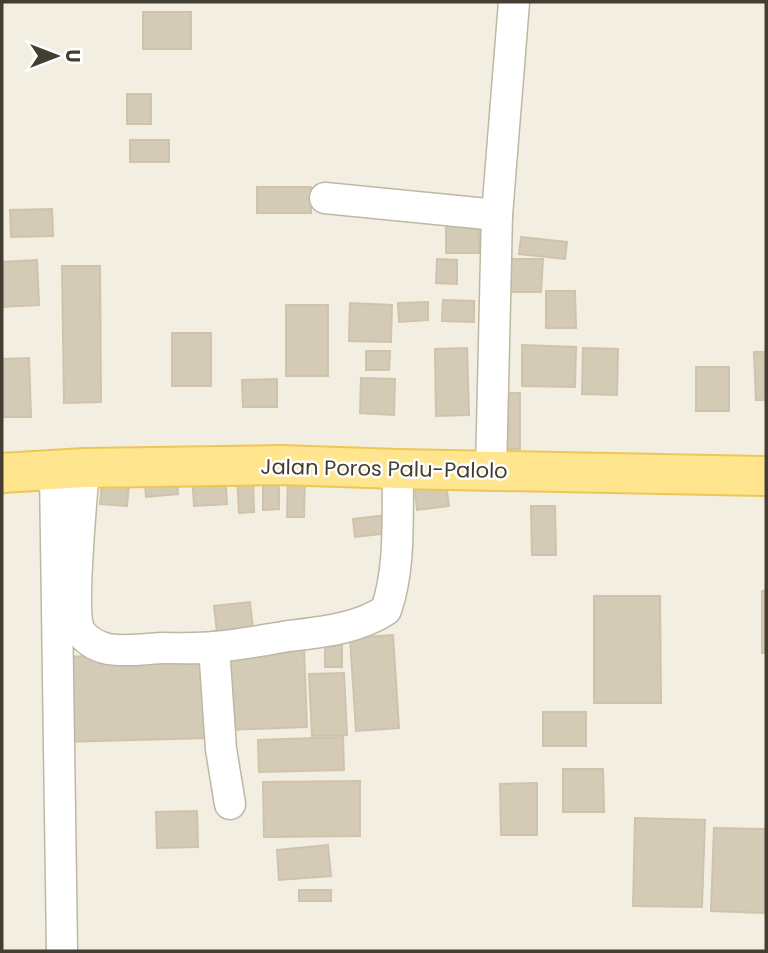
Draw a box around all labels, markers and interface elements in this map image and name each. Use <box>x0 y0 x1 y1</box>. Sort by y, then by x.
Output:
north arrow <box>21 21 91 91</box>
text: U <box>59 49 86 63</box>
street label: Jalan Poros Palu-Palolo <box>260 452 508 485</box>

